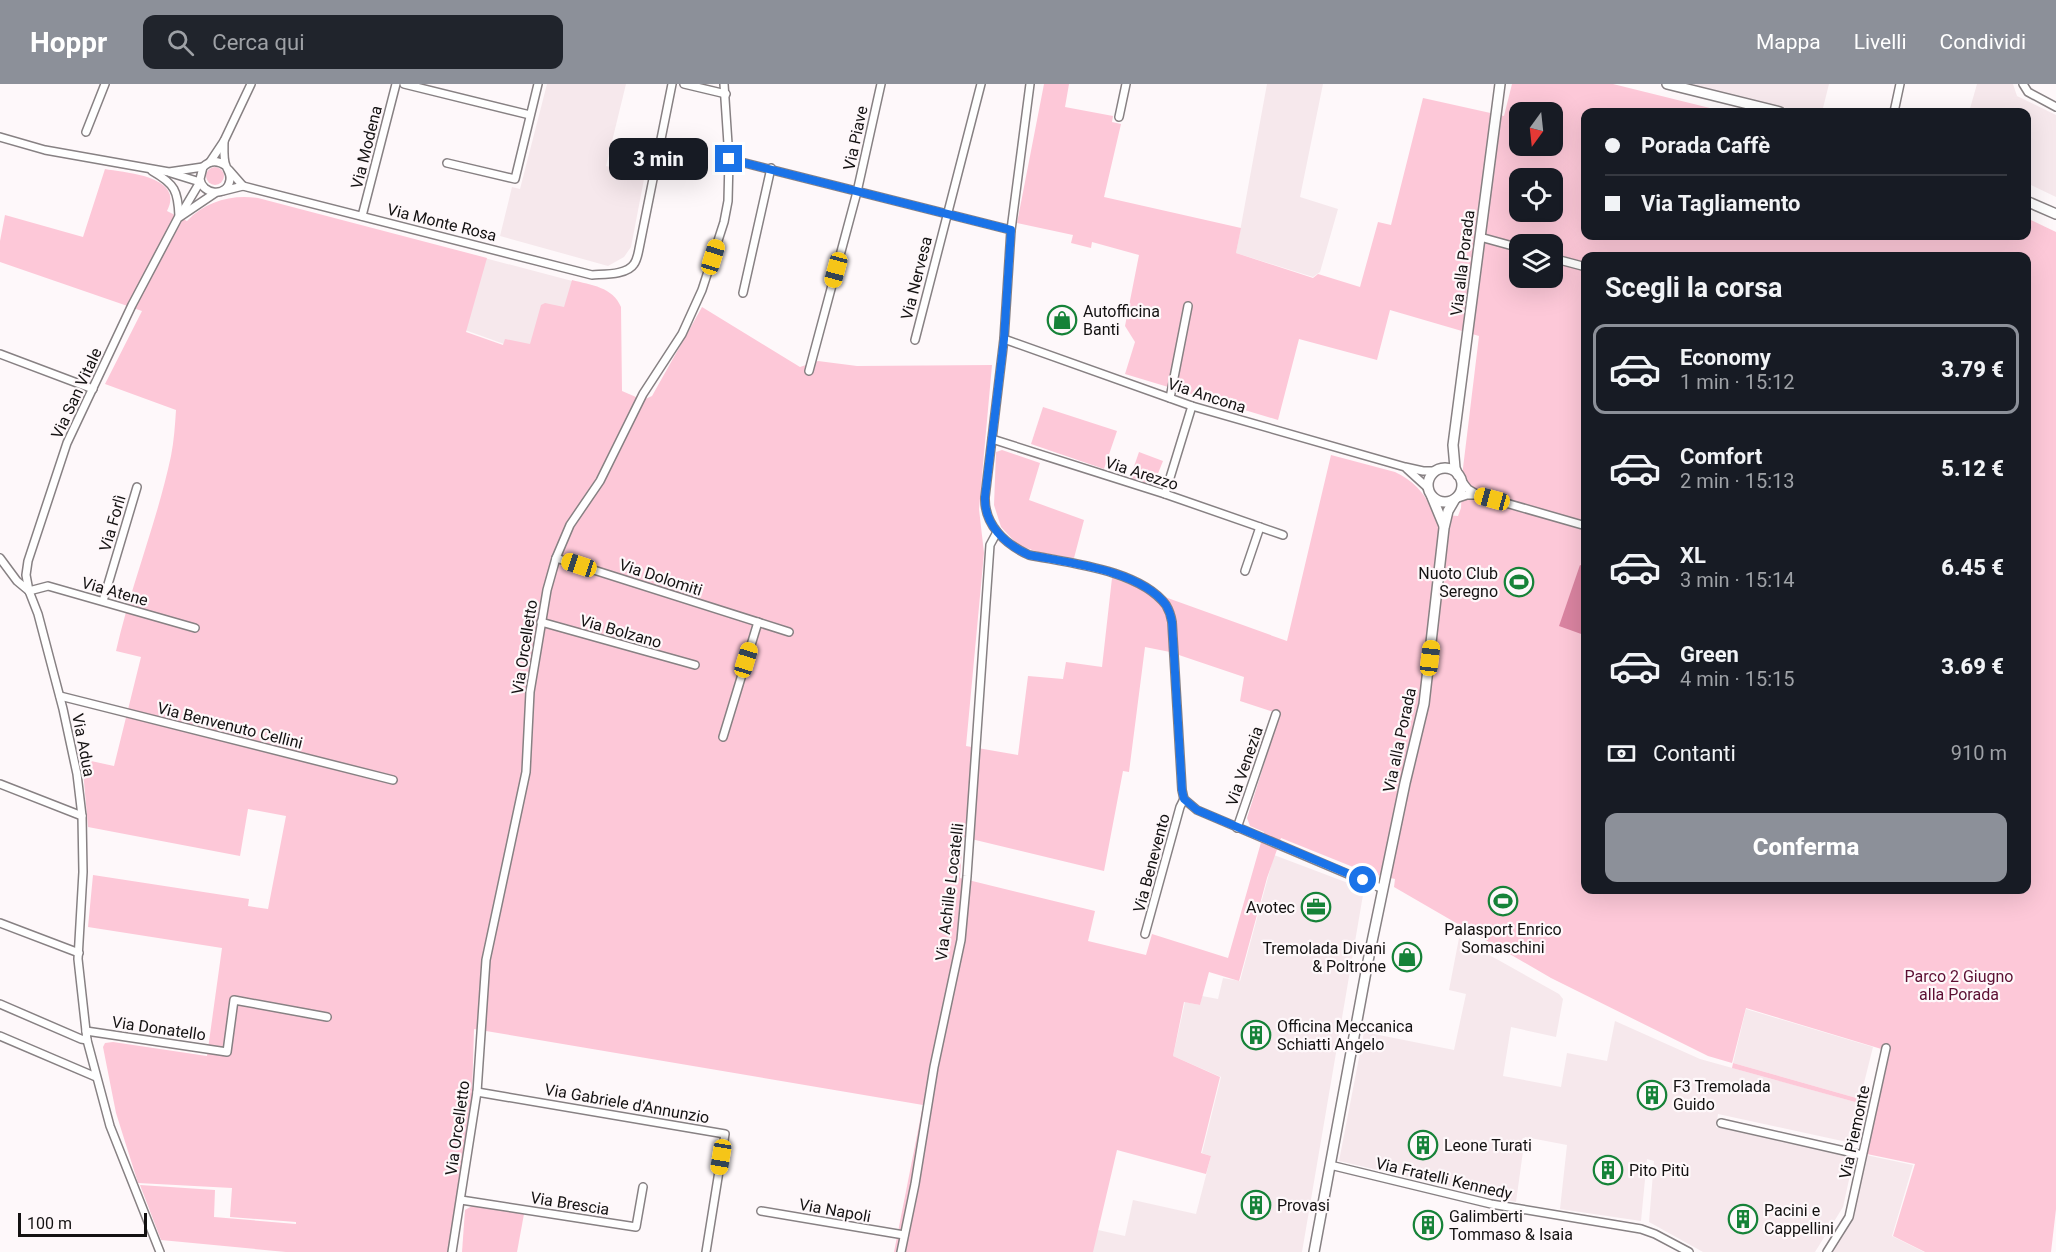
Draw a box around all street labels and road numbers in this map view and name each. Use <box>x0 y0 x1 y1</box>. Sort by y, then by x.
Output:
street label: Via Modena <box>347 104 386 191</box>
street label: Via Piave <box>839 104 872 172</box>
street label: Via Monte Rosa <box>385 200 499 245</box>
street label: Via alla Porada <box>1447 209 1478 317</box>
street label: Via Nervesa <box>897 234 936 322</box>
street label: Via San Vitale <box>47 345 106 442</box>
street label: Via Ancona <box>1165 374 1248 417</box>
street label: Via Arezzo <box>1103 453 1181 494</box>
street label: Via Forlì <box>95 493 130 554</box>
street label: Via Dolomiti <box>617 555 705 600</box>
street label: Via Atene <box>80 573 150 610</box>
street label: Via Orcelletto <box>508 598 541 696</box>
street label: Via Bolzano <box>578 611 664 652</box>
street label: Via alla Porada <box>1379 686 1420 794</box>
street label: Via Benvenuto Cellini <box>155 698 305 753</box>
street label: Via Adua <box>68 712 99 778</box>
street label: Via Venezia <box>1222 724 1267 808</box>
street label: Via Benevento <box>1129 812 1174 915</box>
street label: Via Achille Locatelli <box>932 822 967 962</box>
street label: Via Donatello <box>111 1013 207 1044</box>
street label: Via Orcelletto <box>441 1079 474 1177</box>
street label: Via Gabriele d'Annunzio <box>543 1080 711 1127</box>
street label: Via Piemonte <box>1835 1084 1874 1181</box>
street label: Via Fratelli Kennedy <box>1374 1154 1514 1204</box>
street label: Via Brescia <box>529 1188 611 1219</box>
street label: Via Napoli <box>797 1195 872 1226</box>

